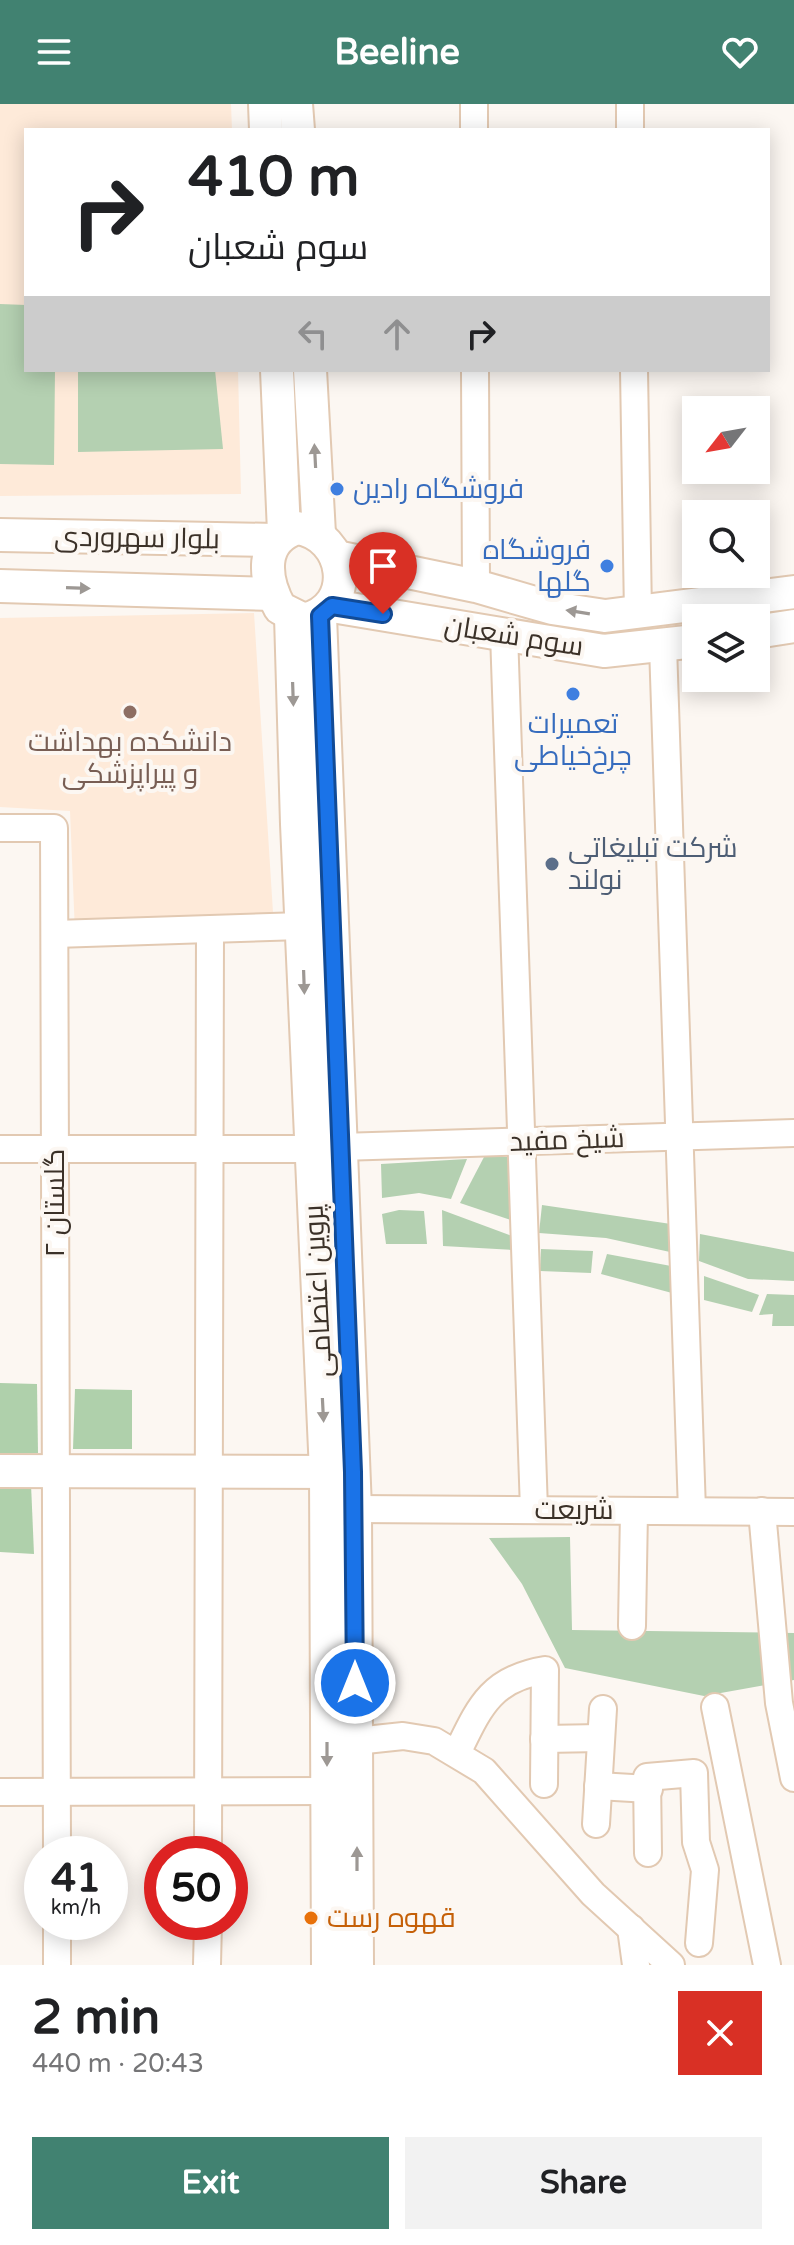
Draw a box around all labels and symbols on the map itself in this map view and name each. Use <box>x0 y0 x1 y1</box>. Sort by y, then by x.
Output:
north arrow <box>682 396 770 484</box>
one-way arrow <box>308 443 321 468</box>
place label: فروشگاه رادین <box>353 472 524 506</box>
marker: فروشگاه رادین <box>328 480 346 498</box>
street label: بلوار سهروردی <box>54 520 220 556</box>
pin <box>349 532 417 614</box>
place label: فروشگاه گلها <box>483 533 591 599</box>
marker: فروشگاه گلها <box>598 557 616 575</box>
one-way arrow <box>66 582 91 595</box>
one-way arrow <box>565 605 590 618</box>
street label: سوم شعبان <box>442 608 586 666</box>
one-way arrow <box>287 682 299 707</box>
marker: تعمیرات چرخ‌خیاطی <box>564 685 582 703</box>
marker: دانشکده بهداشت و پیراپزشکی <box>121 703 139 721</box>
place label: تعمیرات چرخ‌خیاطی <box>514 707 632 774</box>
place label: دانشکده بهداشت و پیراپزشکی <box>28 725 232 792</box>
place label: شرکت تبلیغاتی نولند <box>568 831 738 897</box>
marker: شرکت تبلیغاتی نولند <box>543 855 561 873</box>
one-way arrow <box>298 970 311 995</box>
street label: شیخ مفید <box>509 1121 625 1160</box>
street label: گلستان ۲ <box>38 1149 72 1257</box>
street label: پروین اعتصامی <box>296 1203 340 1378</box>
one-way arrow <box>317 1398 330 1423</box>
street label: شریعت <box>534 1493 614 1527</box>
position arrow <box>313 1641 397 1725</box>
one-way arrow <box>321 1742 333 1767</box>
speed limit sign: 50 <box>144 1836 248 1940</box>
one-way arrow <box>350 1846 363 1871</box>
place label: قهوه رست <box>327 1901 456 1935</box>
marker: قهوه رست <box>302 1909 320 1927</box>

